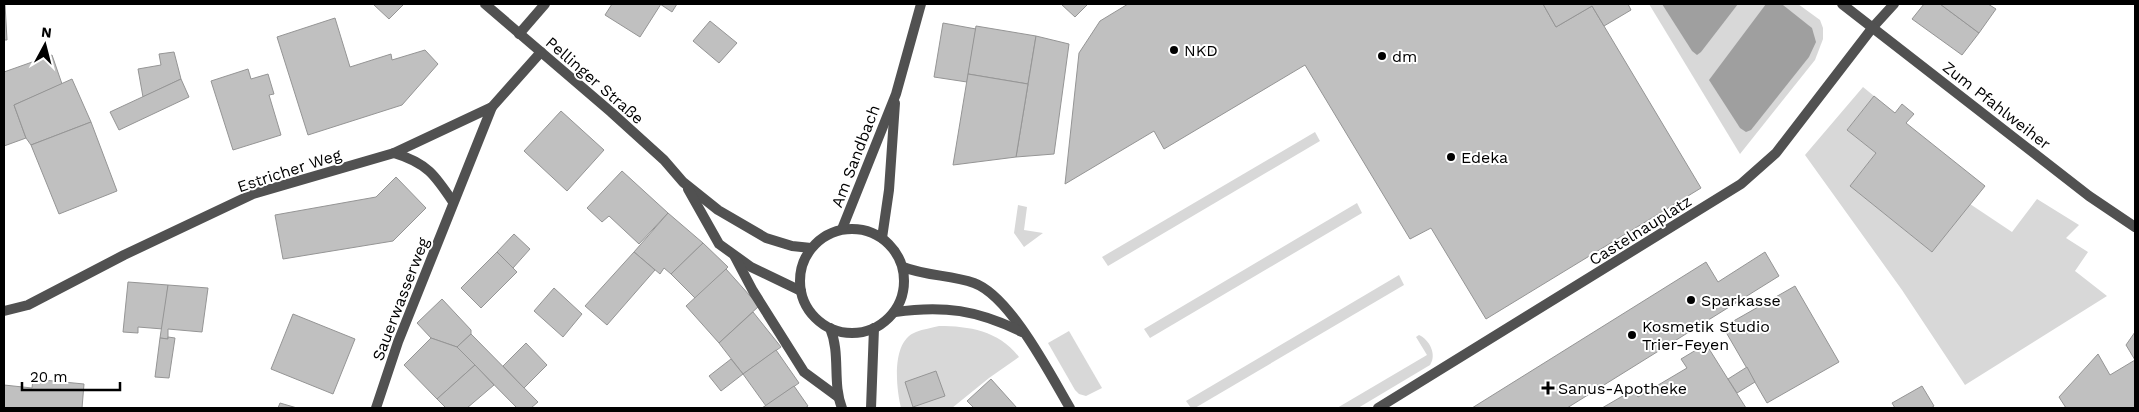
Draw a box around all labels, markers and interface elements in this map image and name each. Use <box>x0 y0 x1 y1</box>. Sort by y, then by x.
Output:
north arrow <box>20 20 70 70</box>
text: N <box>40 24 53 41</box>
street label: Pellinger Straße <box>542 33 648 128</box>
place label: NKD <box>1184 41 1218 60</box>
marker: NKD <box>1168 44 1180 56</box>
place label: dm <box>1392 47 1417 66</box>
marker: dm <box>1376 50 1388 62</box>
street label: Zum Pfahlweiher <box>1939 57 2055 154</box>
street label: Am Sandbach <box>827 102 884 210</box>
street label: Estricher Weg <box>235 145 344 196</box>
place label: Edeka <box>1461 148 1508 167</box>
marker: Edeka <box>1445 151 1457 163</box>
street label: Castelnauplatz <box>1586 191 1695 269</box>
street label: Sauerwasserweg <box>368 234 433 364</box>
place label: Sparkasse <box>1701 291 1781 310</box>
marker: Sparkasse <box>1685 294 1697 306</box>
place label: Kosmetik Studio Trier-Feyen <box>1642 317 1770 354</box>
marker: Kosmetik Studio Trier-Feyen <box>1626 329 1638 341</box>
scale bar <box>22 360 120 392</box>
text: 20 m <box>30 368 68 386</box>
place label: Sanus-Apotheke <box>1558 379 1687 398</box>
marker: Sanus-Apotheke <box>1542 382 1554 394</box>

